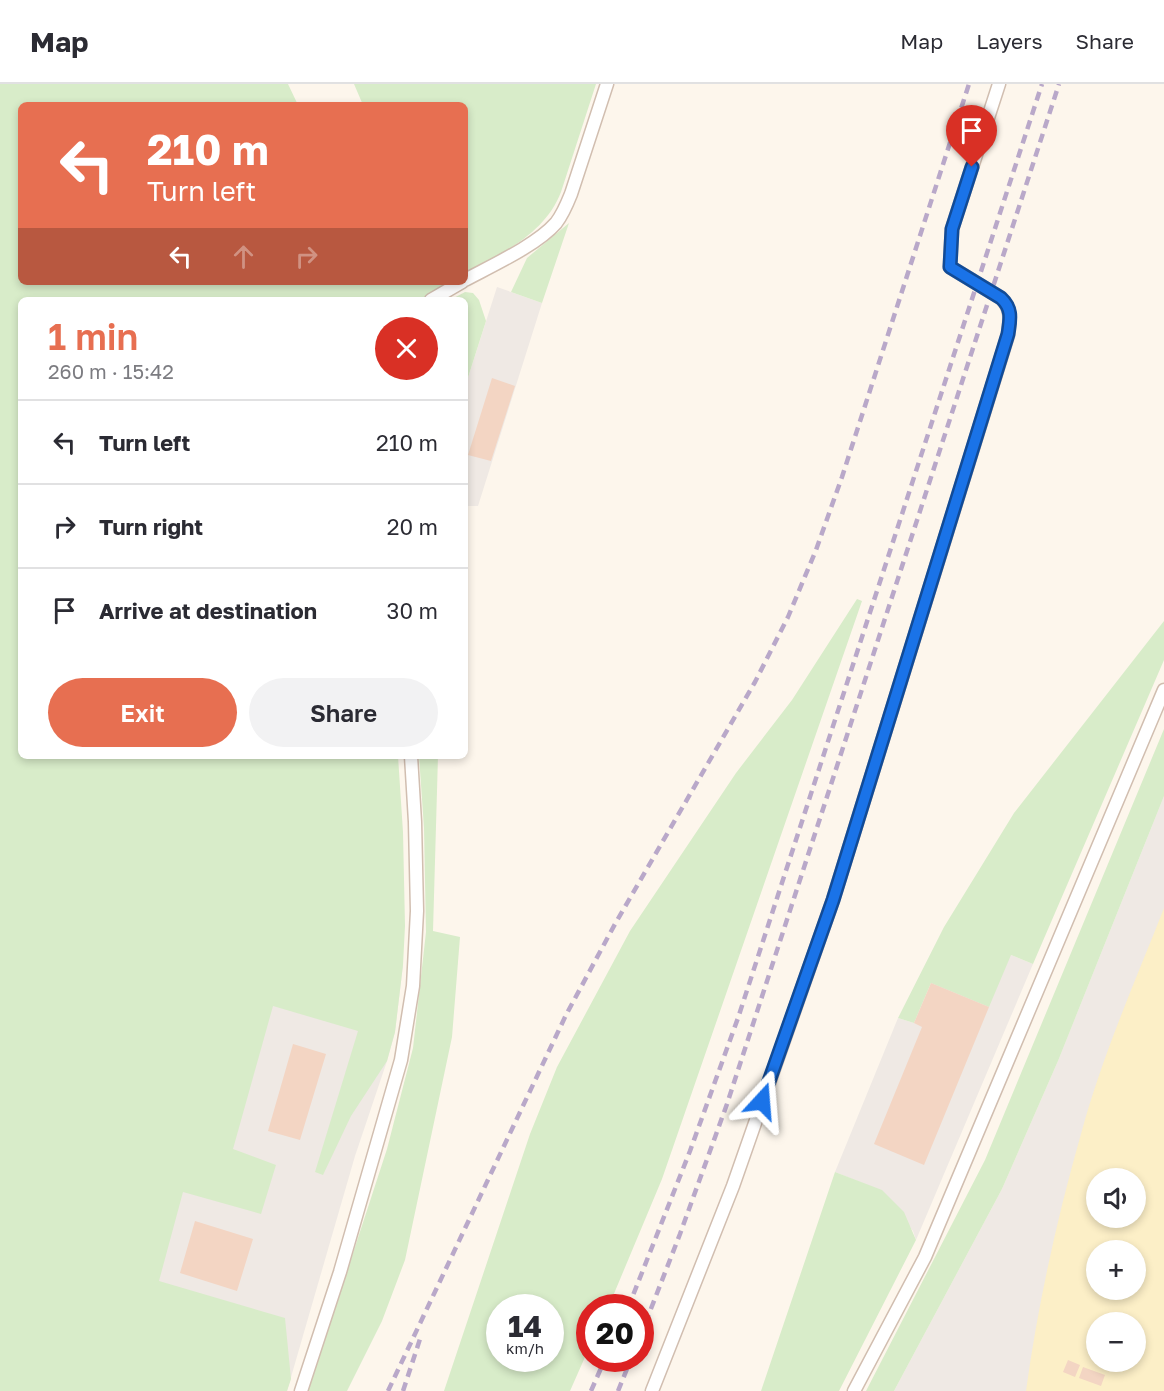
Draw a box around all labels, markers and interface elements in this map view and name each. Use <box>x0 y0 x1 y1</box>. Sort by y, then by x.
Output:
text: Map <box>30 25 88 58</box>
text: Map <box>900 28 943 54</box>
text: Layers <box>976 28 1043 54</box>
text: Share <box>1076 28 1134 54</box>
pin <box>946 105 997 167</box>
icon: arrive <box>955 114 988 147</box>
text: 210 m <box>147 124 269 174</box>
icon: left <box>48 126 126 204</box>
text: Turn left <box>147 175 256 207</box>
icon: left <box>164 240 197 273</box>
icon: ahead <box>227 240 260 273</box>
icon: right <box>290 240 323 273</box>
text: 1 min <box>48 315 138 358</box>
button: close <box>375 317 438 380</box>
text: 260 m · 15:42 <box>48 359 174 383</box>
icon: left <box>48 426 81 459</box>
text: Turn left <box>99 429 190 456</box>
text: 210 m <box>376 429 438 456</box>
icon: right <box>48 510 81 543</box>
text: Turn right <box>99 513 203 540</box>
text: 20 m <box>387 513 438 540</box>
icon: arrive <box>48 594 81 627</box>
text: Arrive at destination <box>99 597 317 624</box>
text: 30 m <box>387 597 438 624</box>
button: Exit <box>48 678 237 747</box>
button: Share <box>249 678 438 747</box>
position arrow <box>730 1069 794 1133</box>
map controls <box>1086 1168 1146 1372</box>
button: sound <box>1086 1168 1146 1228</box>
button: + <box>1086 1240 1146 1300</box>
speed limit sign: 20 <box>576 1294 654 1372</box>
text: 14 <box>508 1308 542 1344</box>
button: − <box>1086 1312 1146 1372</box>
text: km/h <box>506 1339 544 1357</box>

